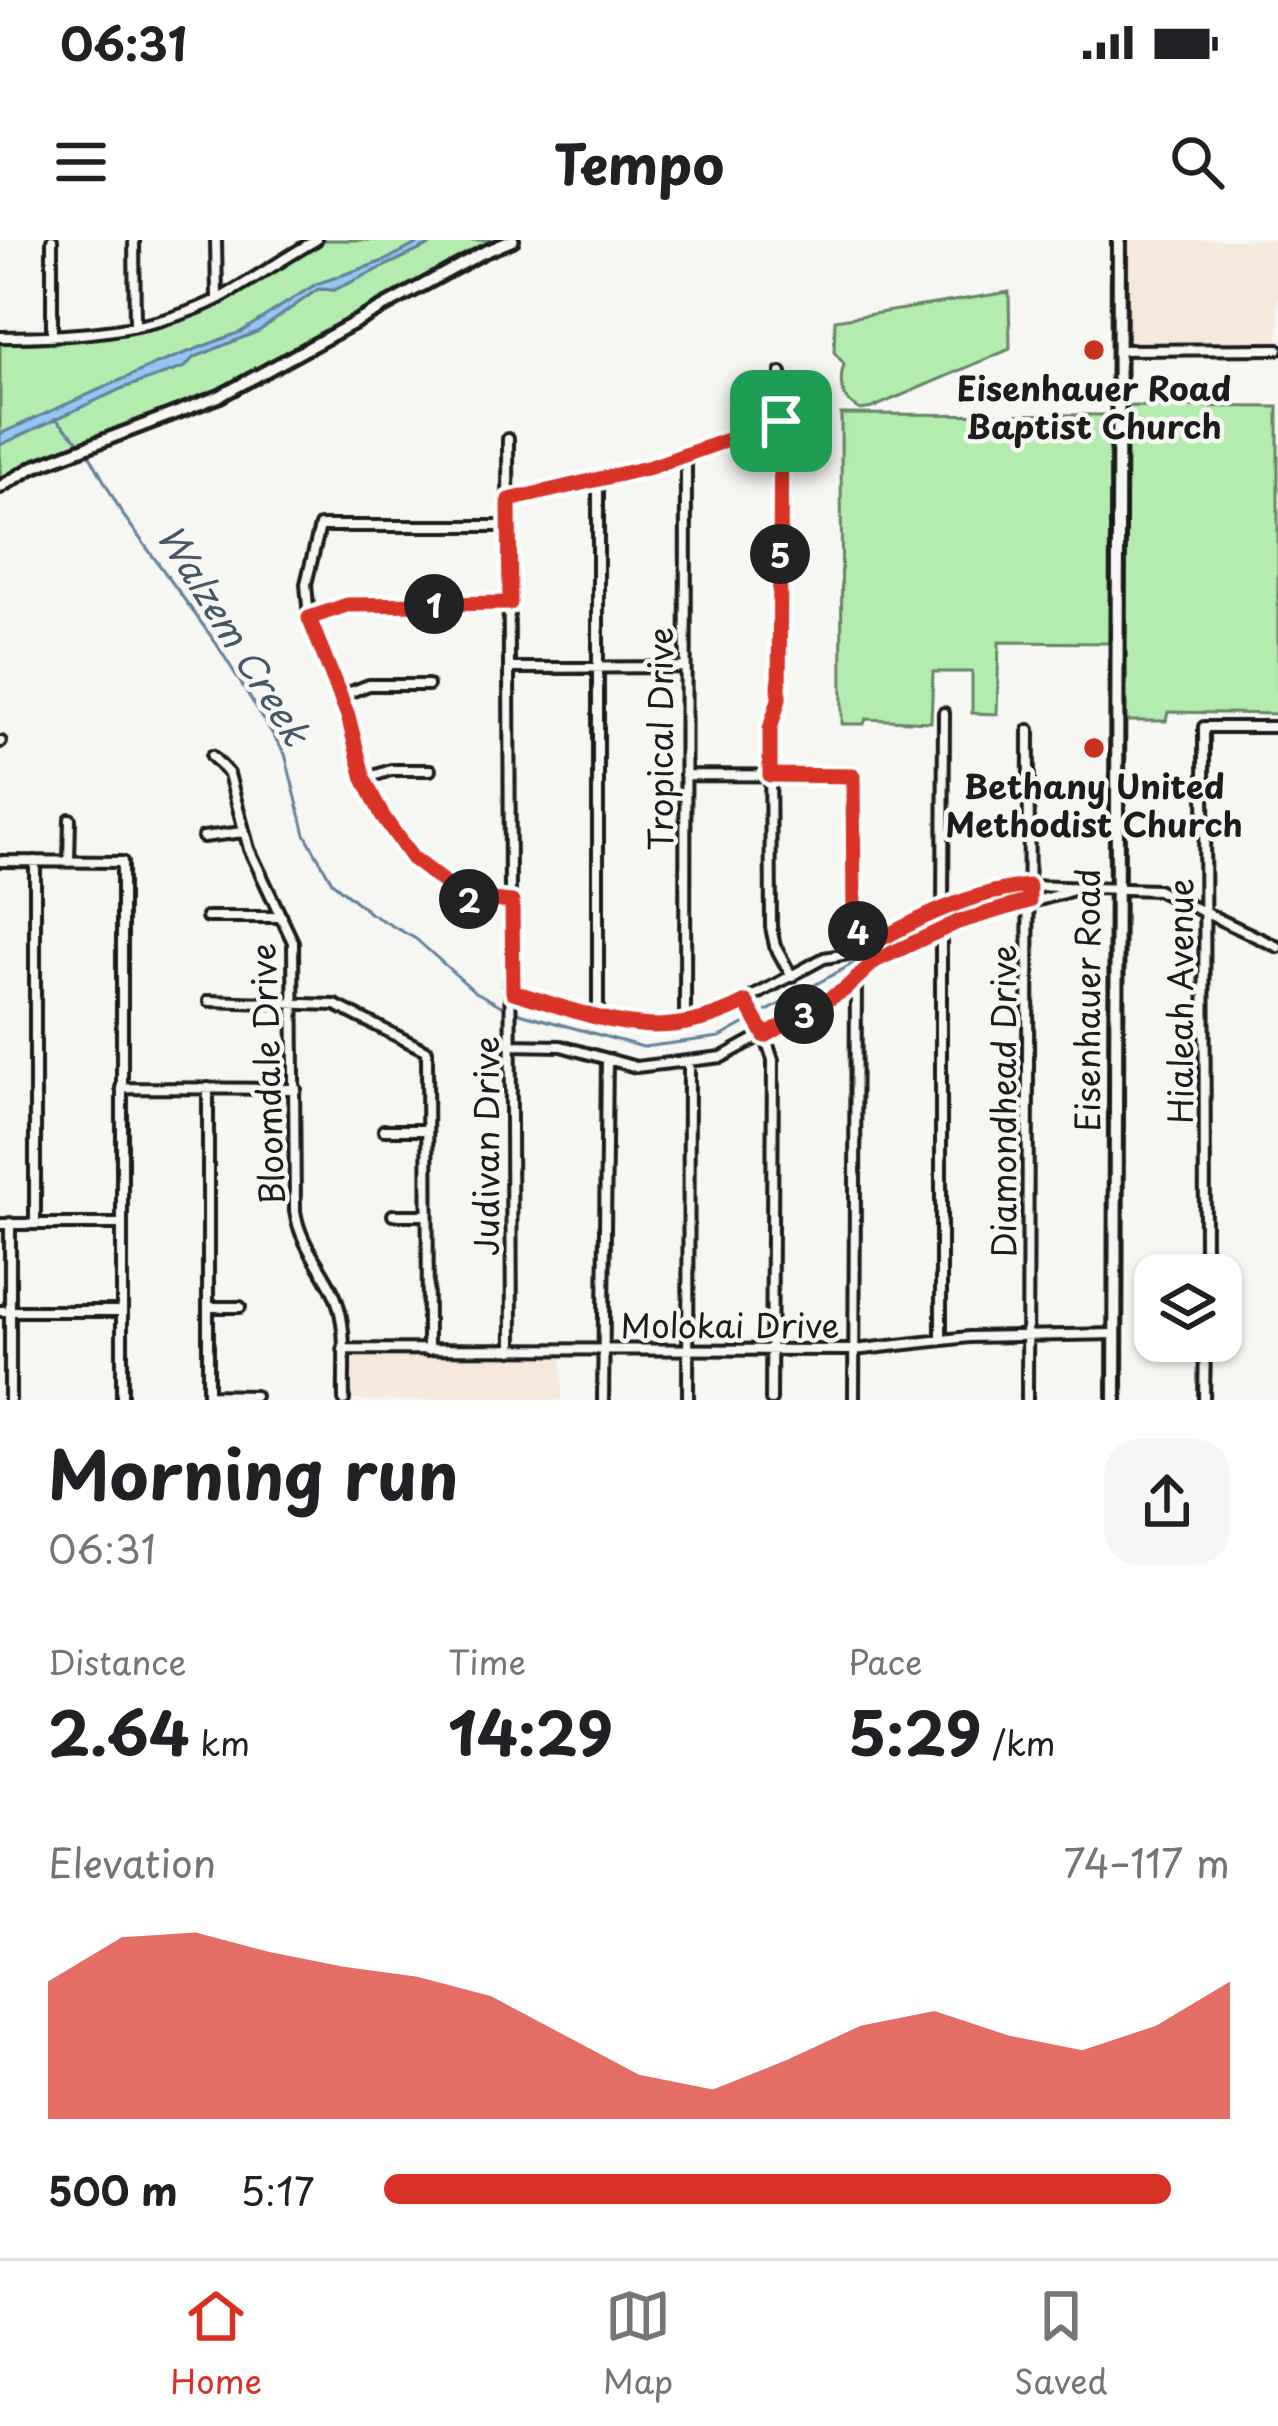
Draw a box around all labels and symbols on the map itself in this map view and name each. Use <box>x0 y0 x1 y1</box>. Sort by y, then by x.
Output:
marker: Eisenhauer Road Baptist Church <box>1081 337 1107 363</box>
place label: Eisenhauer Road Baptist Church <box>957 362 1231 450</box>
pin <box>730 370 832 472</box>
water label: Walzem Creek <box>145 513 325 757</box>
pin: 5 <box>750 524 810 584</box>
pin: 1 <box>404 574 464 634</box>
street label: Tropical Drive <box>634 627 684 851</box>
marker: Bethany United Methodist Church <box>1081 735 1107 761</box>
place label: Bethany United Methodist Church <box>945 760 1243 848</box>
street label: Eisenhauer Road <box>1061 868 1111 1132</box>
pin: 2 <box>439 869 499 929</box>
street label: Hialeah Avenue <box>1154 878 1204 1124</box>
pin: 4 <box>828 901 888 961</box>
street label: Bloomdale Drive <box>236 942 296 1206</box>
street label: Diamondhead Drive <box>977 945 1027 1257</box>
pin: 3 <box>774 984 834 1044</box>
street label: Judivan Drive <box>460 1036 510 1256</box>
street label: Molokai Drive <box>621 1299 839 1349</box>

